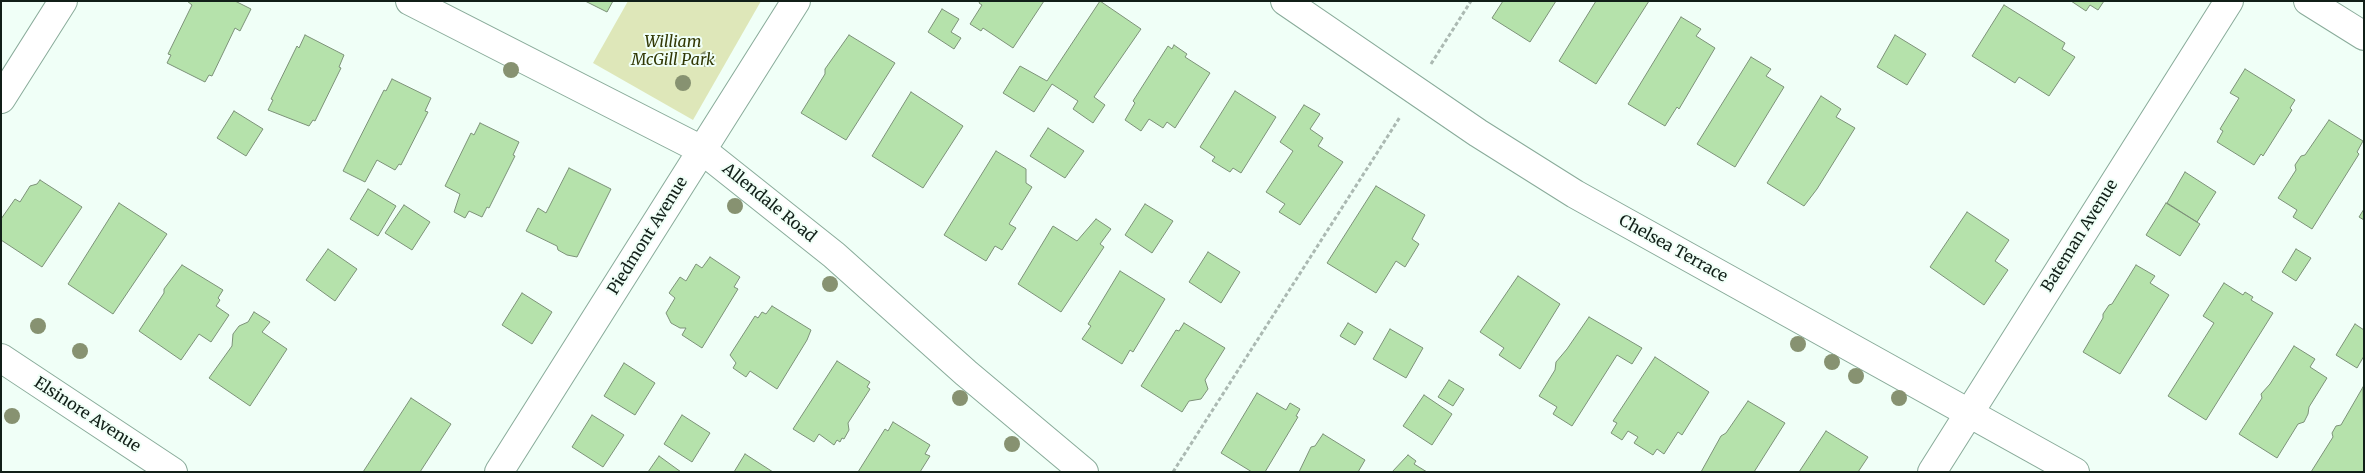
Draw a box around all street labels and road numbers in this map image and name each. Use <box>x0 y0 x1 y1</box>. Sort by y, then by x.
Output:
street label: Allendale Road <box>718 159 820 247</box>
street label: Piedmont Avenue <box>604 174 692 298</box>
street label: Bateman Avenue <box>2038 176 2122 296</box>
street label: Chelsea Terrace <box>1615 211 1731 287</box>
street label: Elsinore Avenue <box>30 373 144 457</box>

